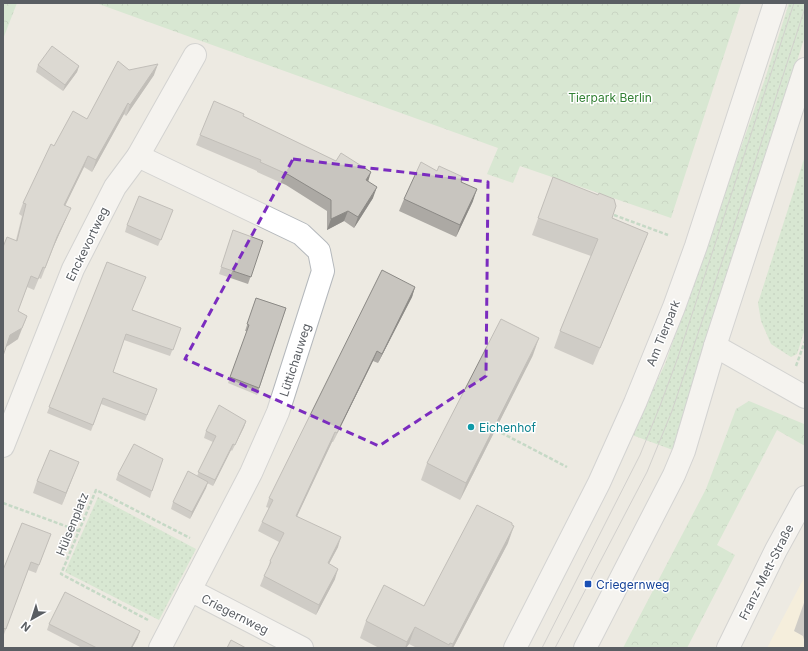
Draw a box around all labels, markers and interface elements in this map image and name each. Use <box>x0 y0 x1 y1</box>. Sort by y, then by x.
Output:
park label: Tierpark Berlin <box>568 90 652 105</box>
street label: Enckevortweg <box>63 204 111 284</box>
street label: Am Tierpark <box>643 297 683 368</box>
street label: Lüttichauweg <box>276 321 314 399</box>
place label: Eichenhof <box>479 420 536 435</box>
marker: Eichenhof <box>466 422 476 432</box>
street label: Hülsenplatz <box>53 490 91 558</box>
street label: Franz-Mett-Straße <box>735 522 797 622</box>
place label: Criegernweg <box>596 577 669 592</box>
marker: Criegernweg <box>583 579 593 589</box>
street label: Criegernweg <box>199 591 271 637</box>
north arrow <box>12 599 52 639</box>
text: N <box>18 619 33 635</box>

